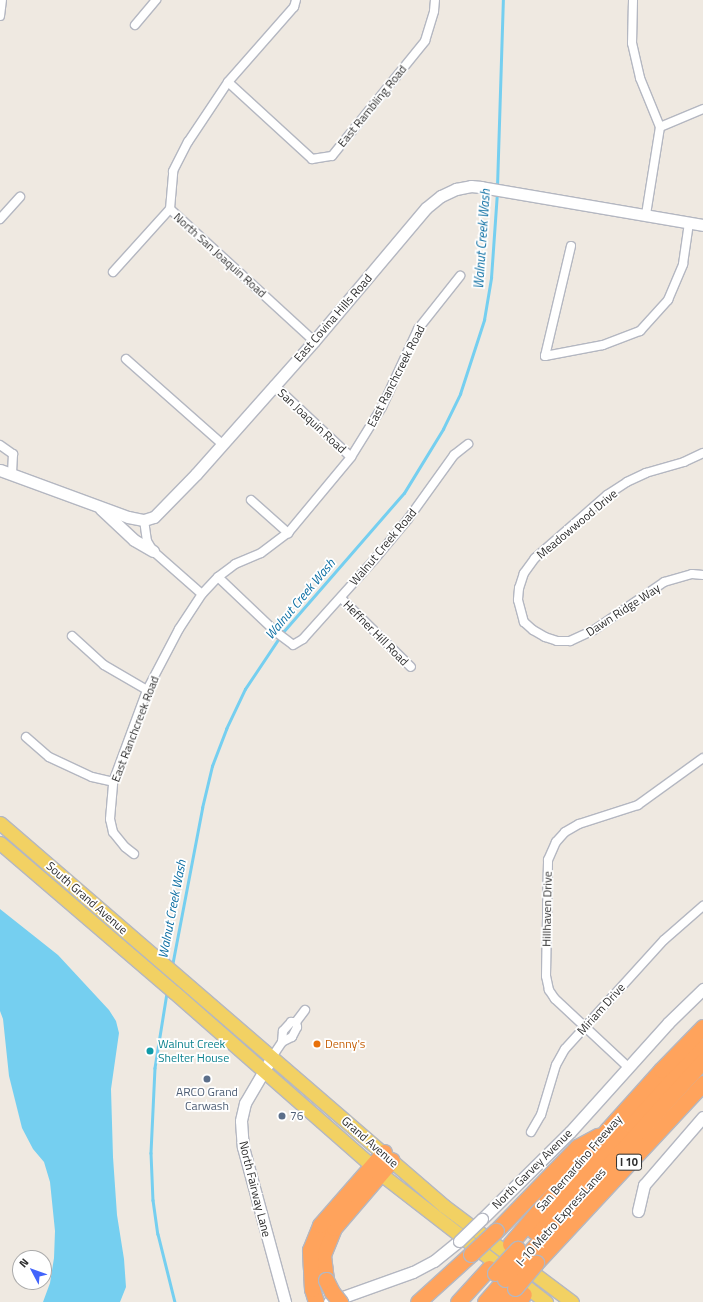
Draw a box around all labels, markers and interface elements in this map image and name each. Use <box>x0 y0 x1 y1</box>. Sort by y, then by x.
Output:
street label: East Rambling Road <box>334 62 410 150</box>
water label: Walnut Creek Wash <box>471 189 493 289</box>
street label: North San Joaquin Road <box>171 210 269 300</box>
street label: East Covina Hills Road <box>291 271 375 365</box>
street label: East Ranchcreek Road <box>364 323 428 429</box>
street label: San Joaquin Road <box>275 386 349 456</box>
street label: Meadowwood Drive <box>534 486 620 562</box>
street label: Walnut Creek Road <box>347 506 419 588</box>
water label: Walnut Creek Wash <box>262 556 338 642</box>
street label: Dawn Ridge Way <box>583 581 663 639</box>
street label: Heffner Hill Road <box>340 597 412 669</box>
street label: East Ranchcreek Road <box>108 674 162 784</box>
water label: Walnut Creek Wash <box>155 858 189 960</box>
street label: South Grand Avenue <box>43 859 131 937</box>
street label: Hillhaven Drive <box>539 871 555 947</box>
street label: Miriam Drive <box>574 980 628 1038</box>
place label: Walnut Creek Shelter House <box>158 1037 229 1065</box>
place label: Denny's <box>325 1037 365 1051</box>
marker: Denny's <box>312 1039 322 1049</box>
marker: Walnut Creek Shelter House <box>145 1046 155 1056</box>
marker: ARCO Grand Carwash <box>202 1074 212 1084</box>
place label: ARCO Grand Carwash <box>176 1085 238 1113</box>
place label: 76 <box>290 1109 303 1123</box>
marker: 76 <box>277 1111 287 1121</box>
street label: San Bernardino Freeway <box>533 1112 625 1214</box>
street label: Grand Avenue <box>339 1113 401 1171</box>
street label: North Garvey Avenue <box>489 1126 575 1212</box>
street label: North Fairway Lane <box>236 1140 274 1238</box>
road number: I 10 <box>616 1153 642 1171</box>
street label: I-10 Metro ExpressLanes <box>513 1165 609 1269</box>
north arrow <box>12 1250 52 1290</box>
text: N <box>15 1255 32 1271</box>

